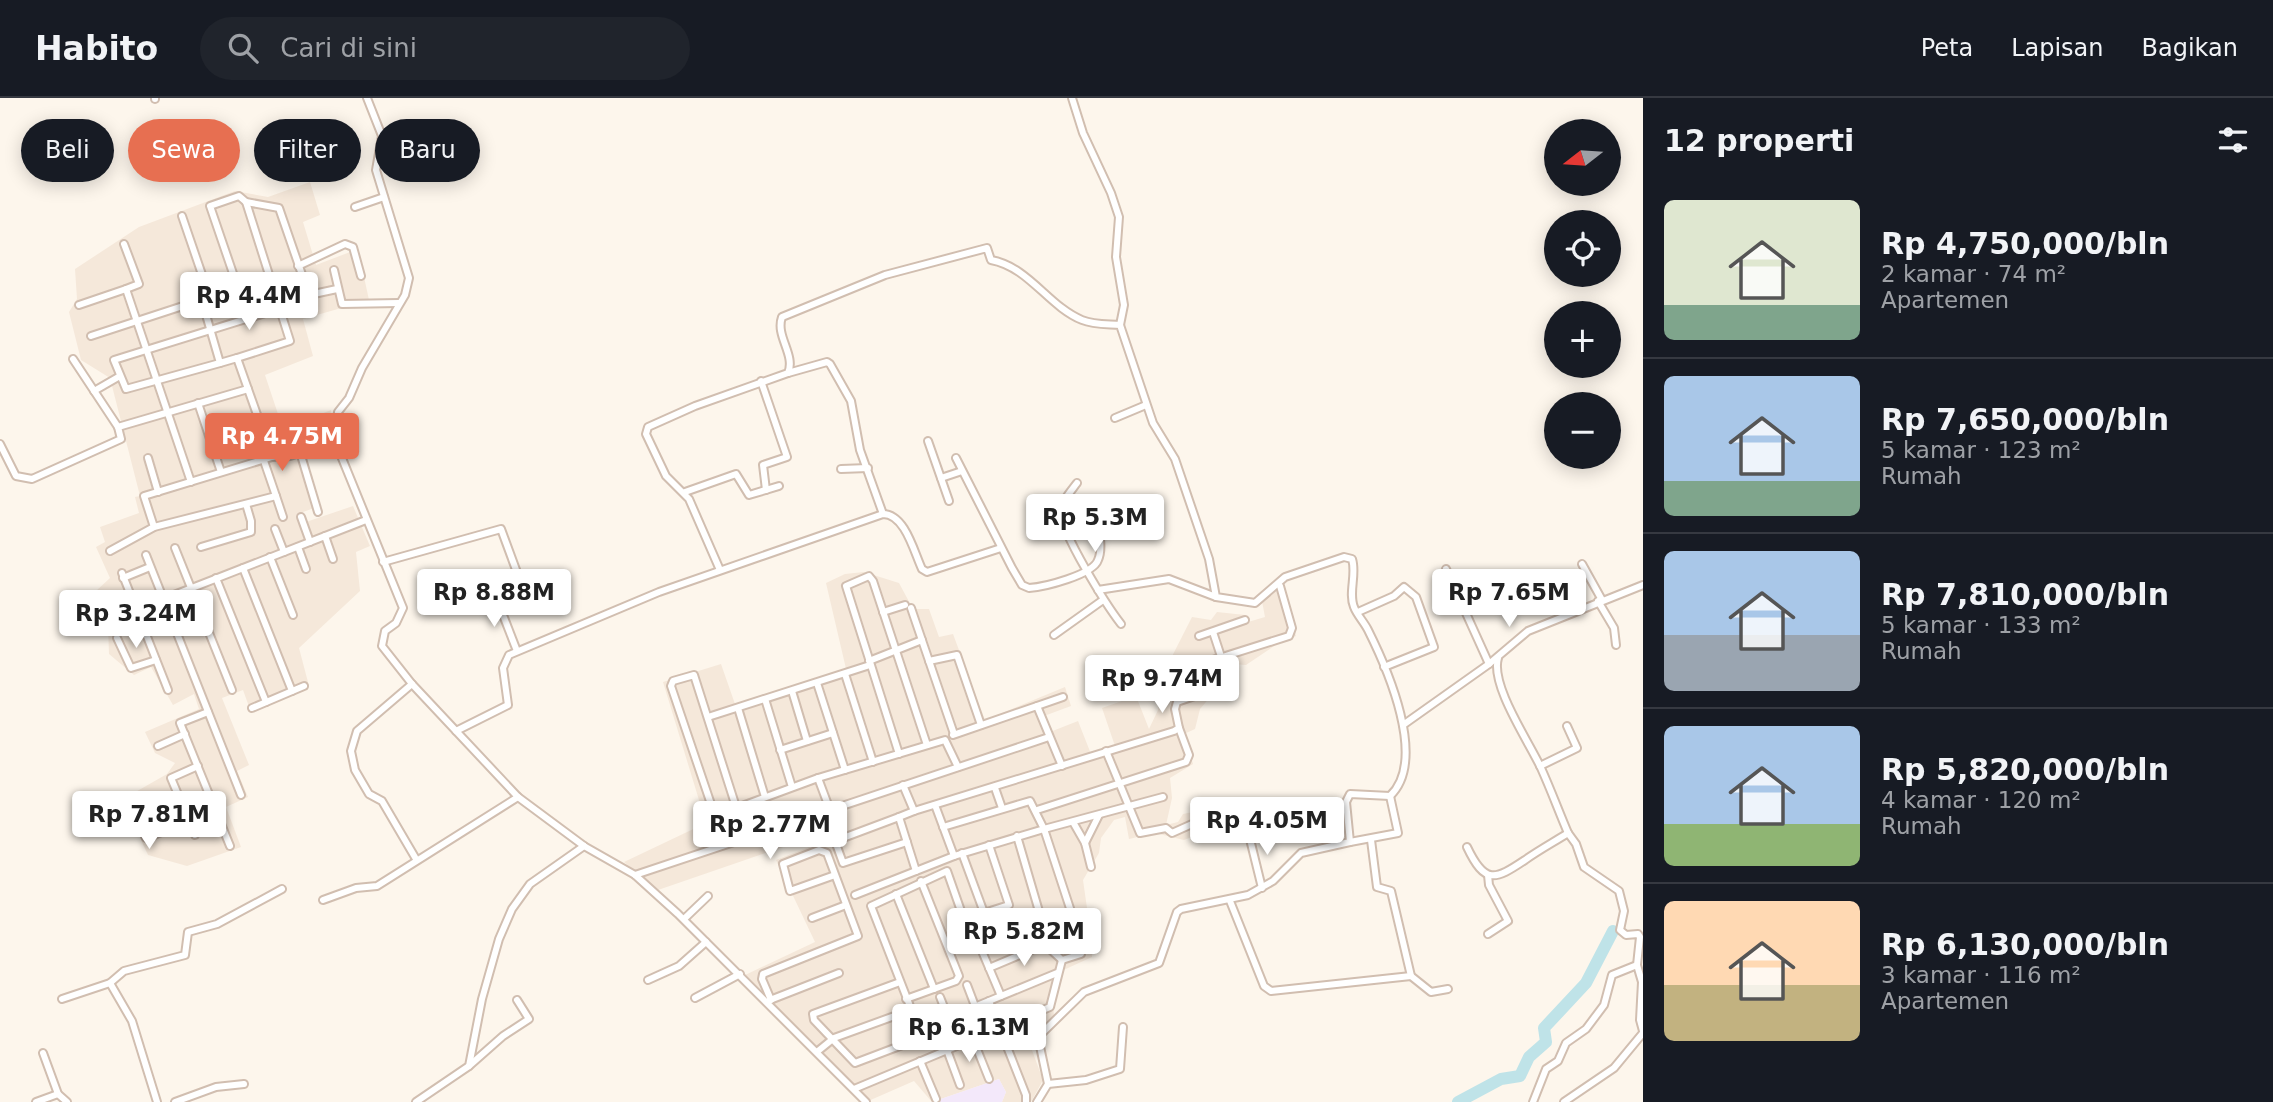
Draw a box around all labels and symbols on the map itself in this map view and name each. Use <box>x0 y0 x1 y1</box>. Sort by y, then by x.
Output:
north arrow <box>1544 119 1620 196</box>
pin: Rp 4.4M <box>184 272 314 332</box>
pin: Rp 4.75M <box>210 414 354 473</box>
pin: Rp 5.3M <box>1030 494 1160 554</box>
pin: Rp 8.88M <box>422 570 566 629</box>
pin: Rp 7.65M <box>1437 570 1581 629</box>
pin: Rp 3.24M <box>64 590 208 650</box>
pin: Rp 9.74M <box>1090 656 1234 715</box>
pin: Rp 7.81M <box>77 792 221 851</box>
pin: Rp 4.05M <box>1195 798 1339 857</box>
pin: Rp 2.77M <box>698 802 842 861</box>
pin: Rp 5.82M <box>952 908 1096 968</box>
pin: Rp 6.13M <box>897 1004 1041 1064</box>

